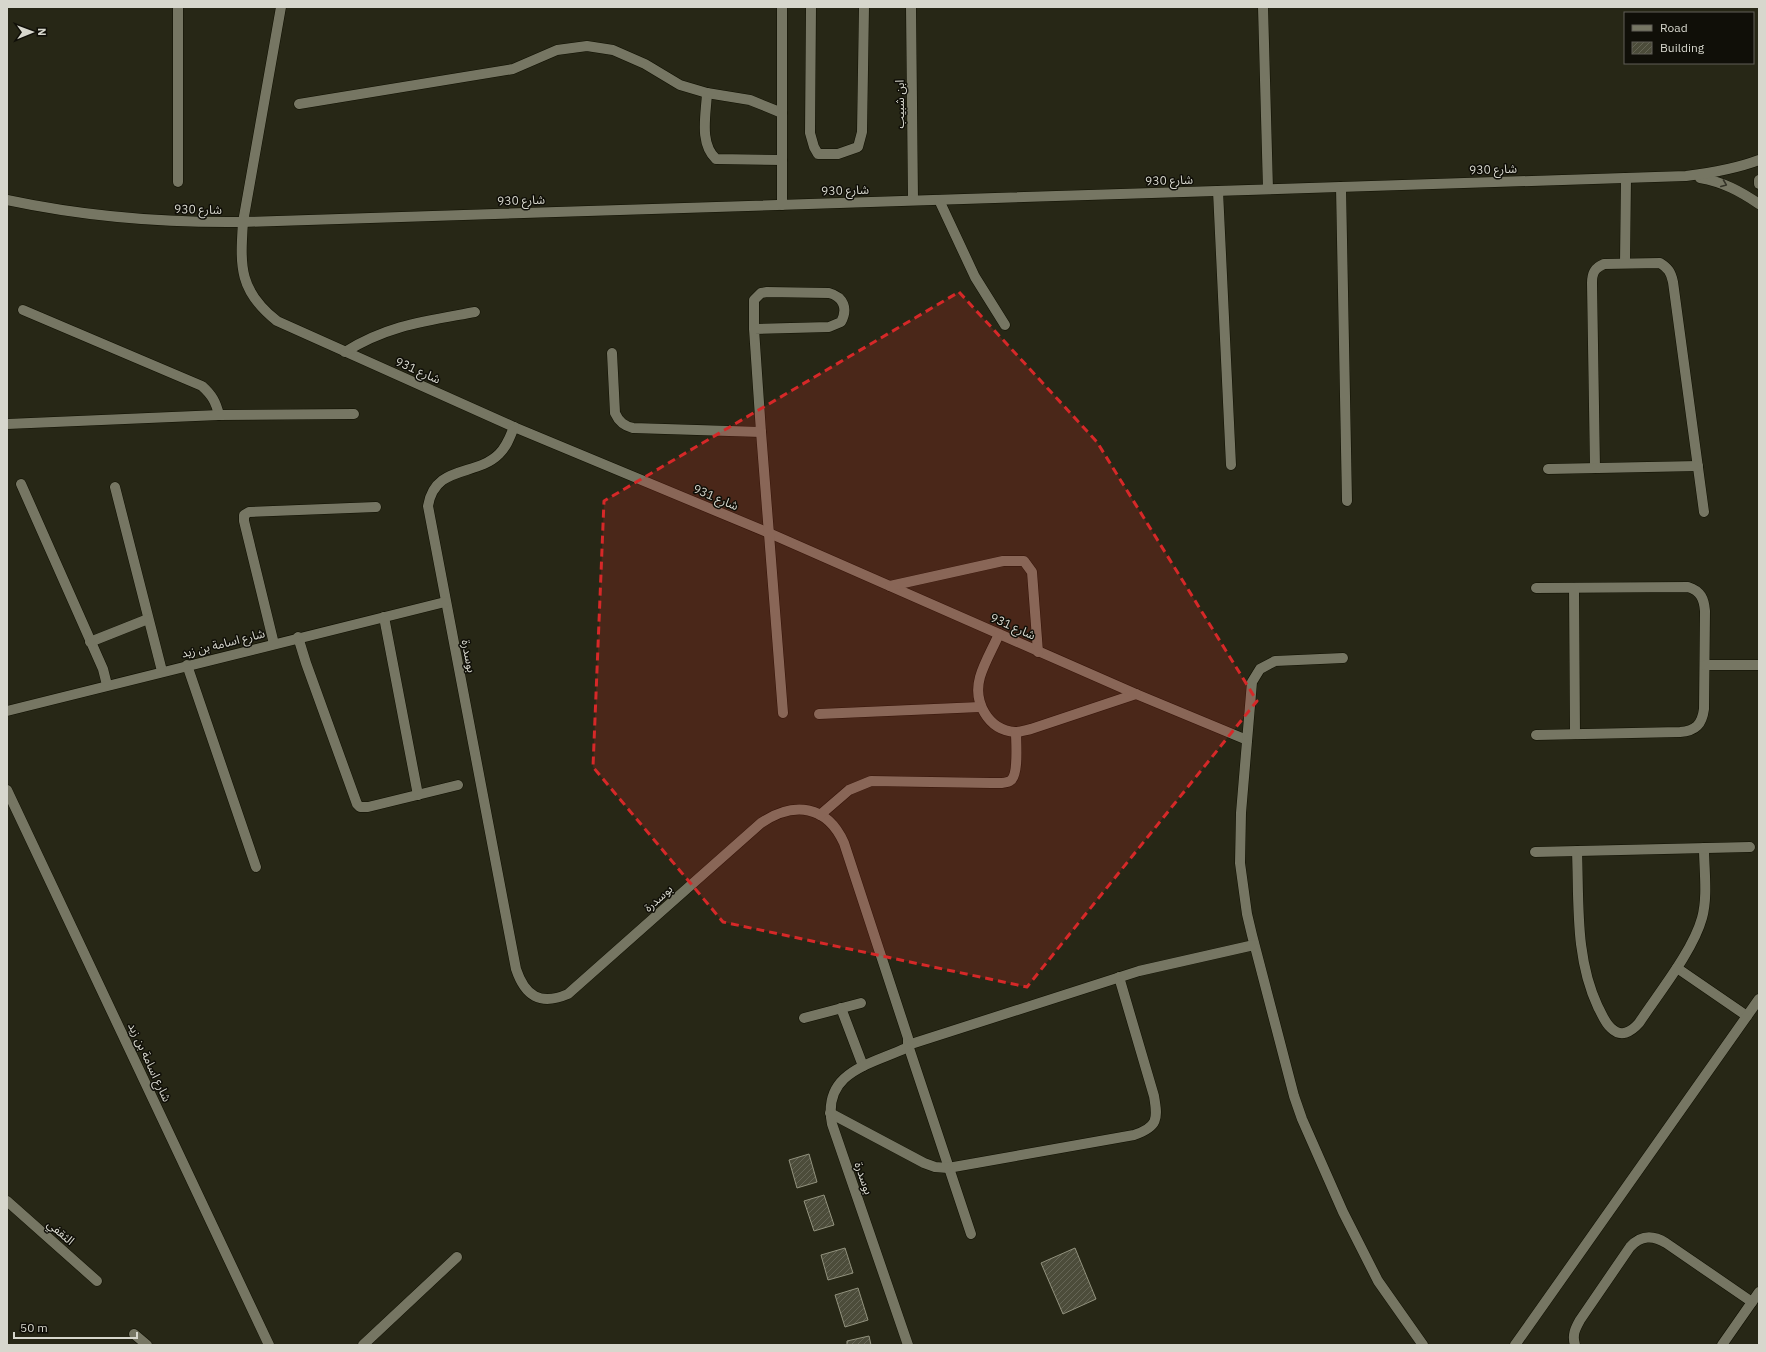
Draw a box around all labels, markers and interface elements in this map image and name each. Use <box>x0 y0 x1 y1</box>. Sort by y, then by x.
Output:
north arrow <box>12 12 52 52</box>
legend <box>1624 12 1754 64</box>
text: Road <box>1660 20 1688 35</box>
text: N <box>35 28 49 36</box>
text: Building <box>1660 40 1705 55</box>
street label: ابن شبيب <box>892 79 907 128</box>
street label: شارع 930 <box>1469 161 1517 179</box>
street label: شارع 930 <box>1145 172 1193 190</box>
one-way arrow <box>1721 180 1728 188</box>
street label: شارع 930 <box>821 182 869 200</box>
street label: شارع 930 <box>497 192 545 210</box>
street label: شارع 930 <box>174 201 222 219</box>
street label: شارع 931 <box>392 353 443 388</box>
street label: شارع 931 <box>690 481 741 515</box>
street label: شارع 931 <box>987 609 1038 644</box>
street label: شارع اسامة بن زيد <box>180 625 267 663</box>
street label: بوسدرة <box>458 638 480 674</box>
street label: بوسدرة <box>641 881 675 915</box>
street label: شارع اسامة بن زيد <box>123 1020 175 1105</box>
street label: بوسدرة <box>851 1160 877 1196</box>
street label: الثقفي <box>42 1216 78 1250</box>
scale bar <box>14 1314 137 1340</box>
text: 50 m <box>20 1320 48 1335</box>

